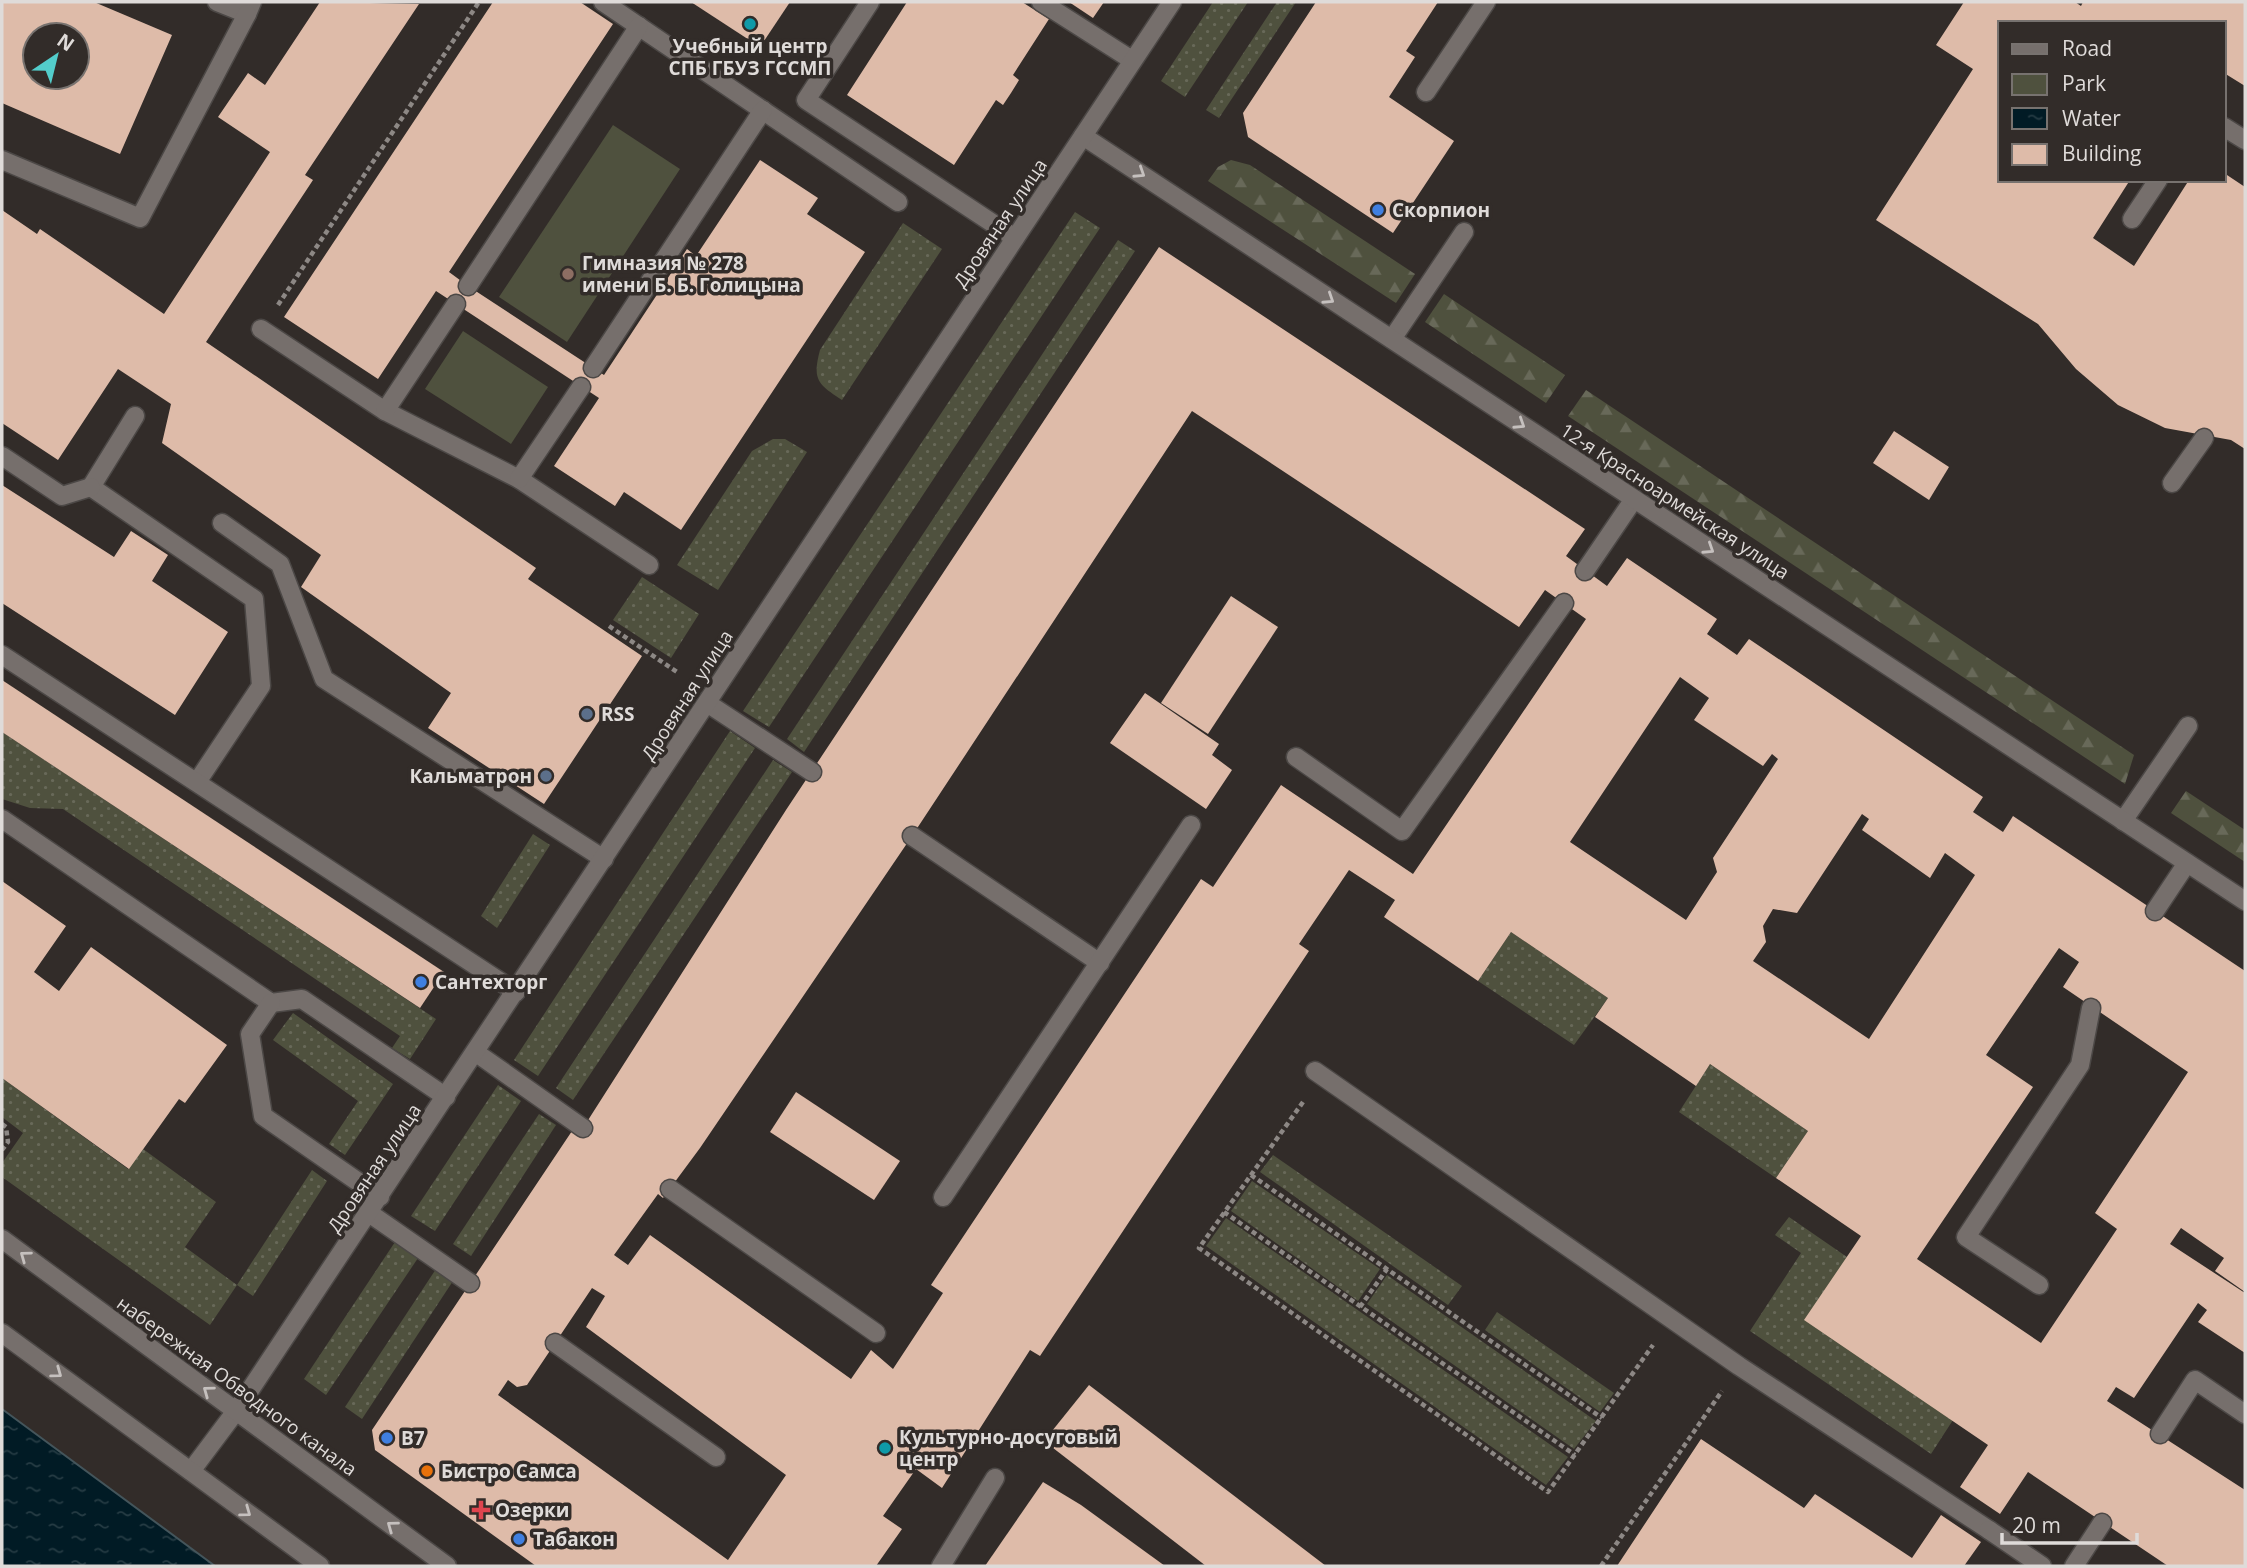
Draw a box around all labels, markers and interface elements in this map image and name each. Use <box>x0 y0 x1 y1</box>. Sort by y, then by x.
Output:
marker: Учебный центр СПБ ГБУЗ ГССМП <box>742 16 758 32</box>
north arrow <box>21 21 91 91</box>
legend <box>1998 21 2226 182</box>
text: N <box>52 27 80 57</box>
place label: Учебный центр СПБ ГБУЗ ГССМП <box>669 33 831 81</box>
text: Road <box>2062 34 2112 62</box>
text: Park <box>2062 69 2106 97</box>
text: Water <box>2062 104 2121 132</box>
text: Building <box>2062 139 2141 167</box>
street label: Дровяная улица <box>947 153 1053 293</box>
one-way arrow <box>1132 165 1145 177</box>
place label: Скорпион <box>1392 197 1490 223</box>
marker: Скорпион <box>1370 202 1386 218</box>
place label: Гимназия № 278 имени Б. Б. Голицына <box>582 250 801 298</box>
marker: Гимназия № 278 имени Б. Б. Голицына <box>560 266 576 282</box>
one-way arrow <box>1322 290 1335 303</box>
one-way arrow <box>1512 415 1525 428</box>
street label: 12-я Красноармейская улица <box>1555 417 1795 585</box>
one-way arrow <box>1702 540 1715 553</box>
street label: Дровяная улица <box>635 625 739 765</box>
place label: RSS <box>601 701 634 727</box>
marker: RSS <box>579 706 595 722</box>
place label: Кальматрон <box>409 763 532 789</box>
marker: Кальматрон <box>538 768 554 784</box>
place label: Сантехторг <box>435 969 547 995</box>
marker: Сантехторг <box>413 974 429 990</box>
street label: Дровяная улица <box>321 1098 427 1238</box>
one-way arrow <box>20 1252 33 1265</box>
street label: набережная Обводного канала <box>112 1290 362 1482</box>
one-way arrow <box>49 1365 62 1378</box>
one-way arrow <box>203 1387 216 1399</box>
place label: Культурно-досуговый центр <box>899 1424 1118 1472</box>
place label: В7 <box>401 1425 425 1451</box>
marker: В7 <box>379 1430 395 1446</box>
marker: Культурно-досуговый центр <box>877 1440 893 1456</box>
place label: Бистро Самса <box>441 1458 577 1484</box>
marker: Бистро Самса <box>419 1463 435 1479</box>
place label: Озерки <box>495 1497 569 1523</box>
marker: Озерки <box>473 1502 489 1518</box>
scale bar <box>2002 1502 2137 1546</box>
one-way arrow <box>238 1504 251 1516</box>
text: 20 m <box>2012 1511 2061 1539</box>
one-way arrow <box>387 1522 400 1534</box>
place label: Табакон <box>533 1526 615 1552</box>
marker: Табакон <box>511 1531 527 1547</box>

